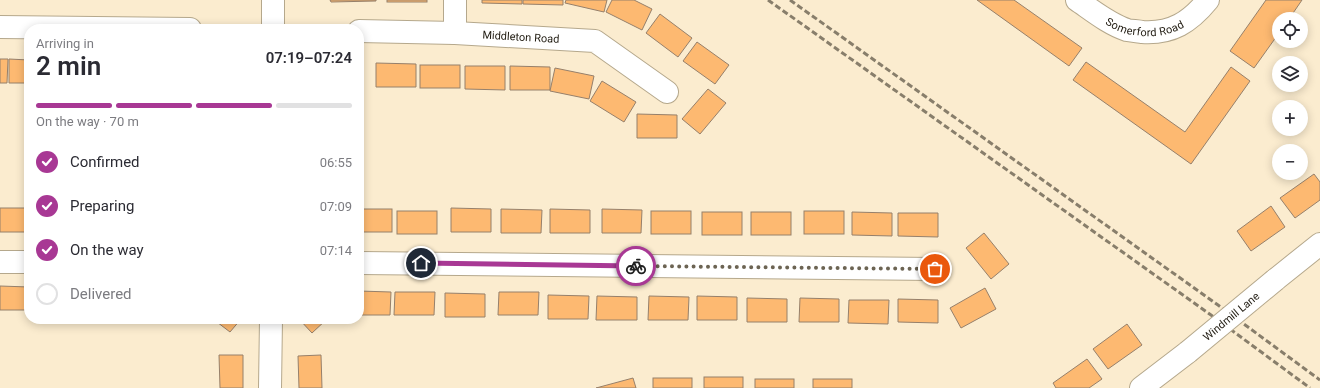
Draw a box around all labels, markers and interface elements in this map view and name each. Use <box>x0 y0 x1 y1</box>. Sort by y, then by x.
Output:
map controls <box>1272 12 1308 180</box>
button: locate <box>1272 12 1308 48</box>
street label: Somerford Road <box>1103 15 1186 39</box>
street label: Middleton Road <box>482 29 560 46</box>
text: Arriving in <box>36 36 94 51</box>
text: 07:19–07:24 <box>266 49 352 67</box>
text: 2 min <box>36 51 101 81</box>
button: layers <box>1272 56 1308 92</box>
button: + <box>1272 100 1308 136</box>
text: On the way · 70 m <box>36 114 139 129</box>
button: − <box>1272 144 1308 180</box>
icon: check <box>36 151 58 173</box>
text: Confirmed <box>70 153 140 171</box>
text: 06:55 <box>320 155 352 170</box>
icon: check <box>36 195 58 217</box>
text: Preparing <box>70 197 134 215</box>
text: 07:09 <box>320 199 352 214</box>
icon: check <box>36 239 58 261</box>
text: On the way <box>70 241 144 259</box>
text: 07:14 <box>320 243 352 258</box>
pin <box>404 246 438 280</box>
courier <box>616 246 656 286</box>
icon: home <box>410 252 432 274</box>
pin <box>918 252 952 286</box>
icon: bike <box>625 255 647 277</box>
icon: bag <box>924 258 946 280</box>
text: Delivered <box>70 285 132 303</box>
street label: Windmill Lane <box>1201 290 1262 344</box>

